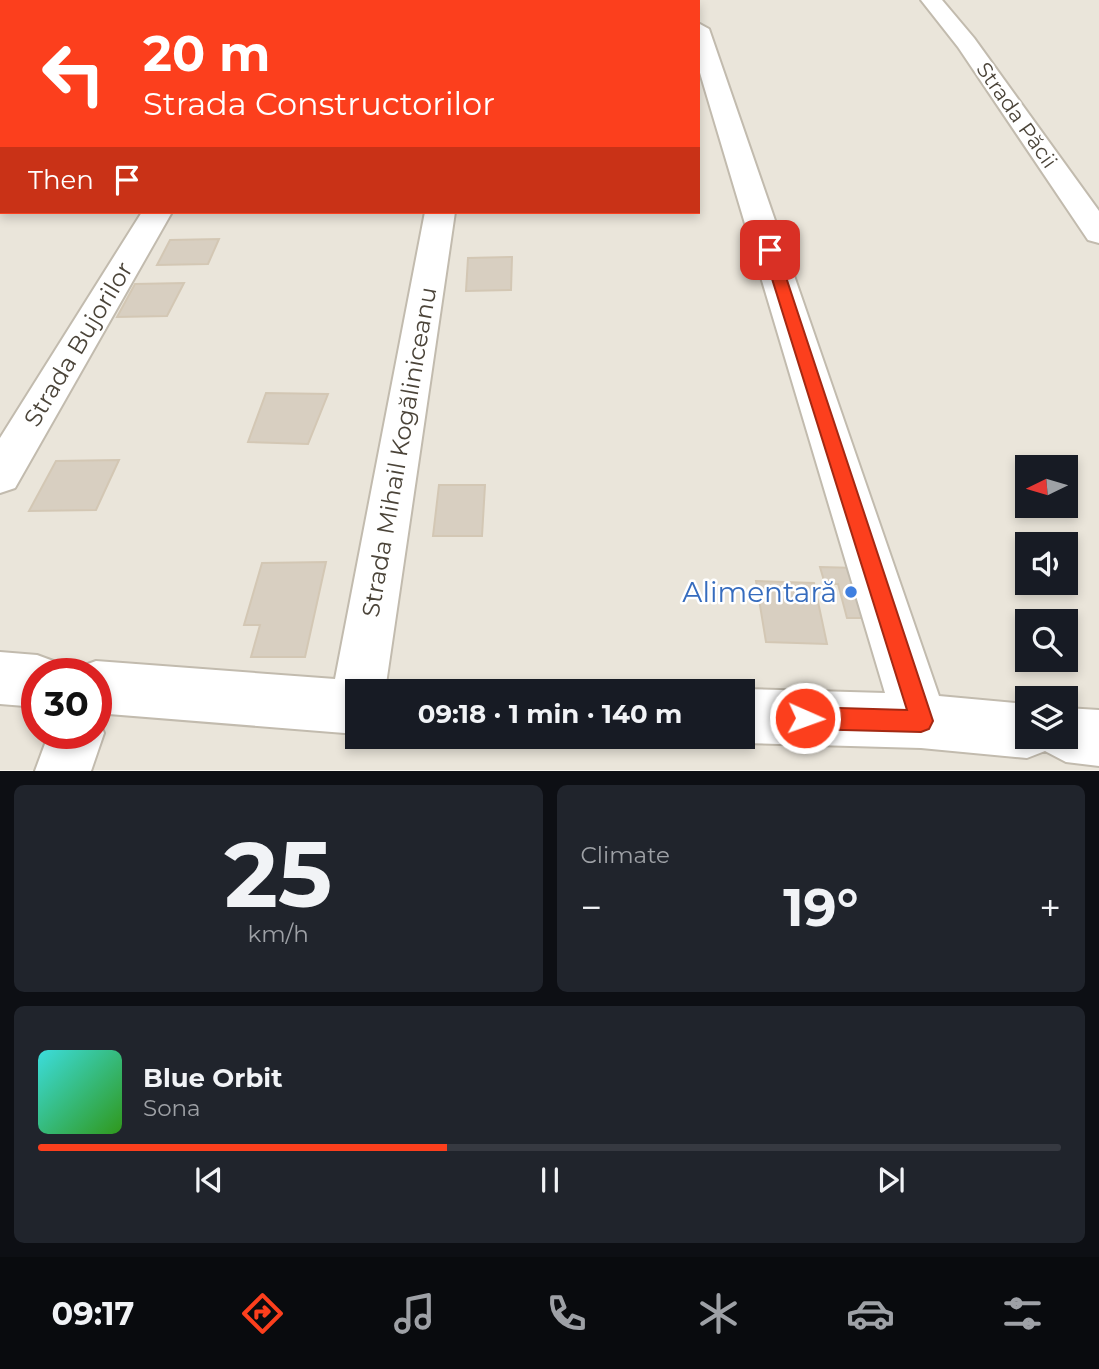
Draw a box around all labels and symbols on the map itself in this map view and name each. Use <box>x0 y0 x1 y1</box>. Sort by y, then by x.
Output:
street label: Strada Păcii <box>971 57 1063 173</box>
pin <box>740 220 800 280</box>
street label: Strada Bujorilor <box>17 256 139 432</box>
street label: Strada Mihail Kogăliniceanu <box>356 285 442 619</box>
north arrow <box>1015 455 1078 518</box>
place label: Alimentară <box>682 575 837 609</box>
marker: Alimentară <box>843 584 859 600</box>
speed limit sign: 30 <box>21 658 112 749</box>
position arrow <box>768 681 842 755</box>

